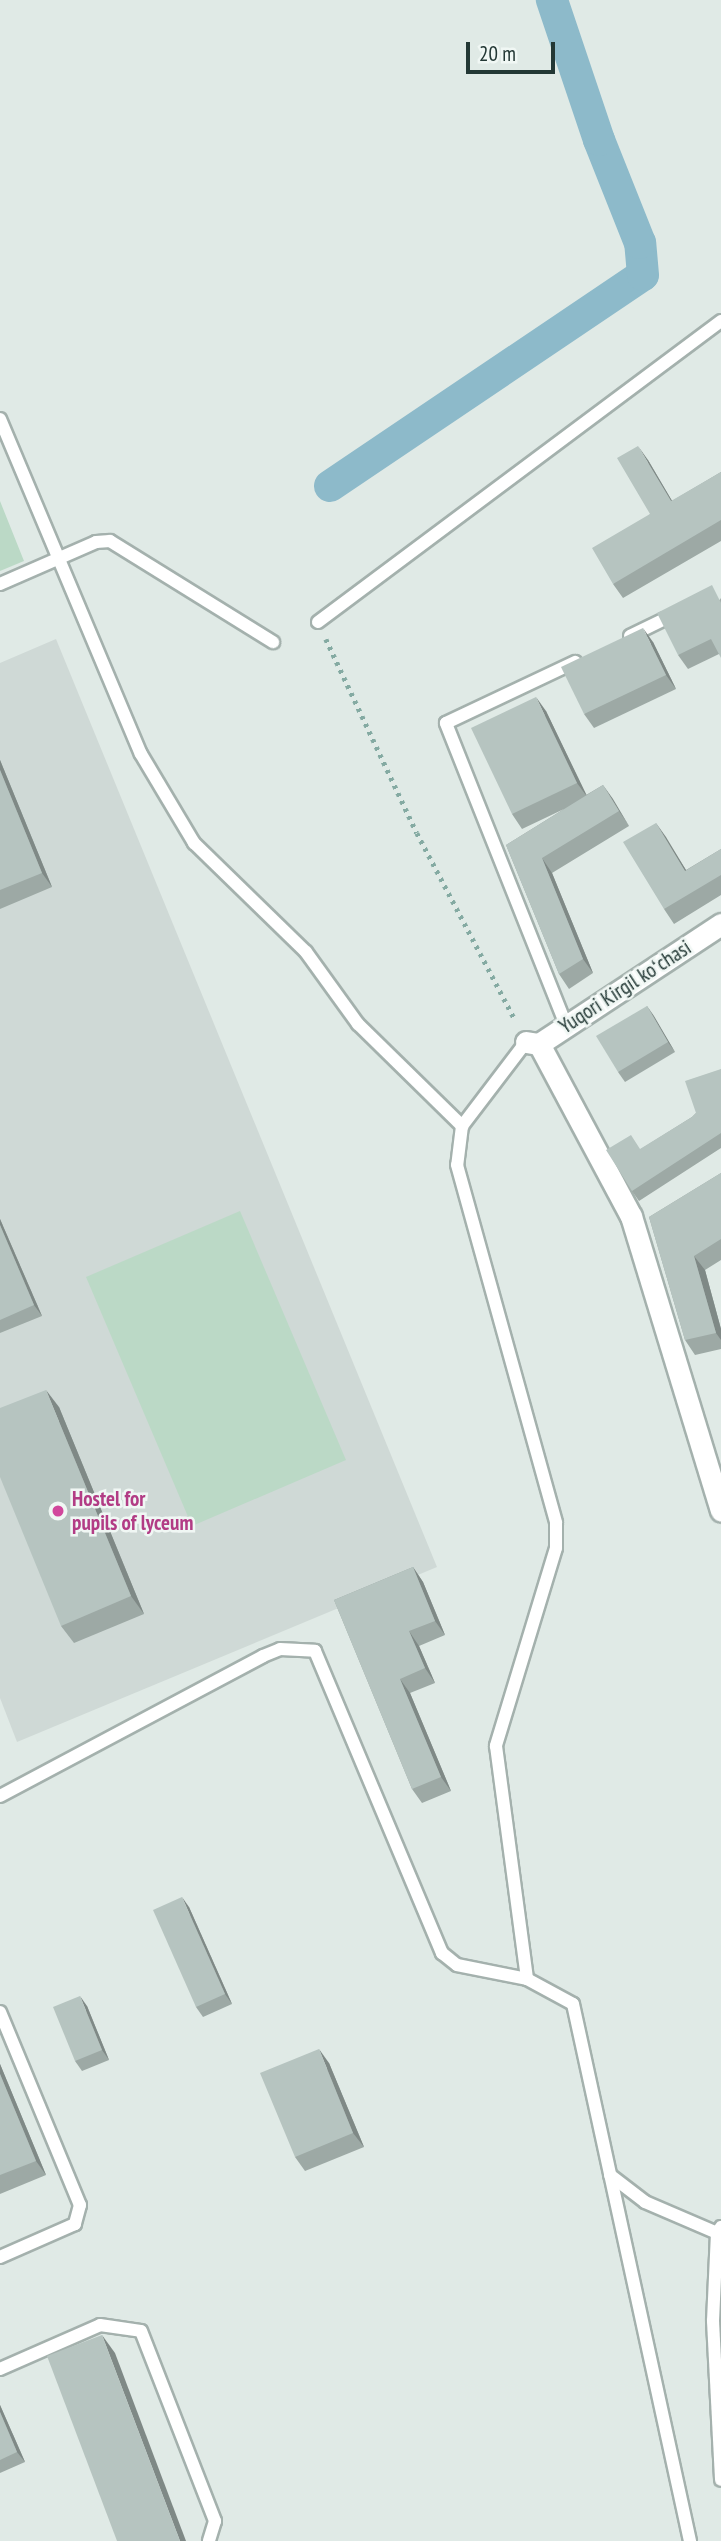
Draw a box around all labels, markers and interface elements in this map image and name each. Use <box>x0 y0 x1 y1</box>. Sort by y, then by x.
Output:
scale bar <box>469 28 558 72</box>
text: 20 m <box>479 40 516 67</box>
street label: Yuqori Kirgil koʻchasi <box>554 935 696 1039</box>
place label: Hostel for pupils of lyceum <box>72 1486 193 1536</box>
marker: Hostel for pupils of lyceum <box>50 1503 66 1519</box>

